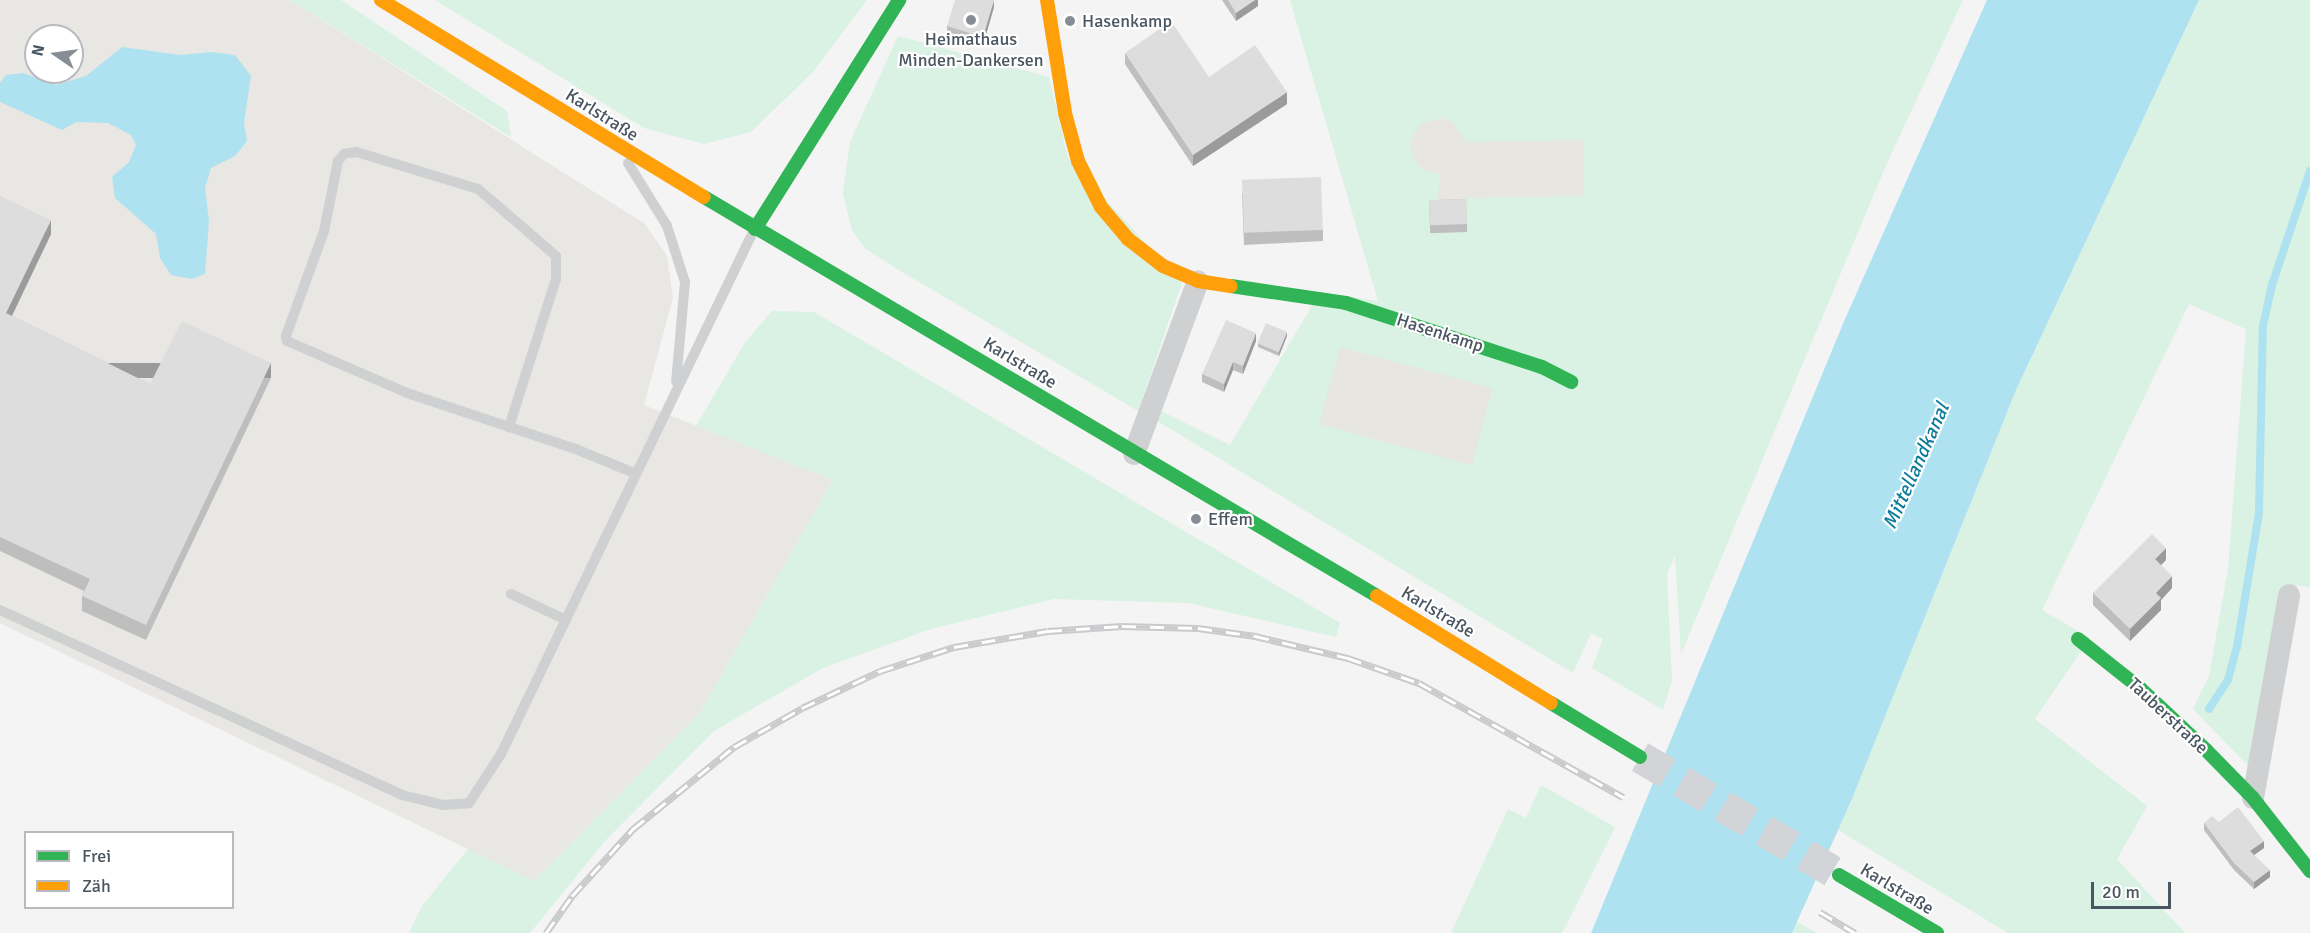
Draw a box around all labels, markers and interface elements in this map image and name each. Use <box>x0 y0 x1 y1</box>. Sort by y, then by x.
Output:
place label: Hasenkamp <box>1082 10 1172 32</box>
marker: Heimathaus Minden-Dankersen <box>964 13 978 27</box>
marker: Hasenkamp <box>1063 14 1077 28</box>
north arrow <box>24 24 84 84</box>
place label: Heimathaus Minden-Dankersen <box>898 29 1044 72</box>
text: N <box>27 43 49 58</box>
street label: Karlstraße <box>562 84 642 146</box>
street label: Hasenkamp <box>1394 309 1486 357</box>
street label: Karlstraße <box>979 333 1061 393</box>
water label: Mittellandkanal <box>1877 399 1955 533</box>
place label: Effem <box>1208 508 1253 530</box>
marker: Effem <box>1189 512 1203 526</box>
street label: Karlstraße <box>1397 582 1479 642</box>
street label: Tauberstraße <box>2123 673 2213 759</box>
legend <box>24 831 234 909</box>
text: Frei <box>82 845 111 867</box>
street label: Karlstraße <box>1856 859 1938 919</box>
scale bar <box>2094 870 2174 908</box>
text: Zäh <box>82 875 111 897</box>
text: 20 m <box>2102 881 2140 903</box>

